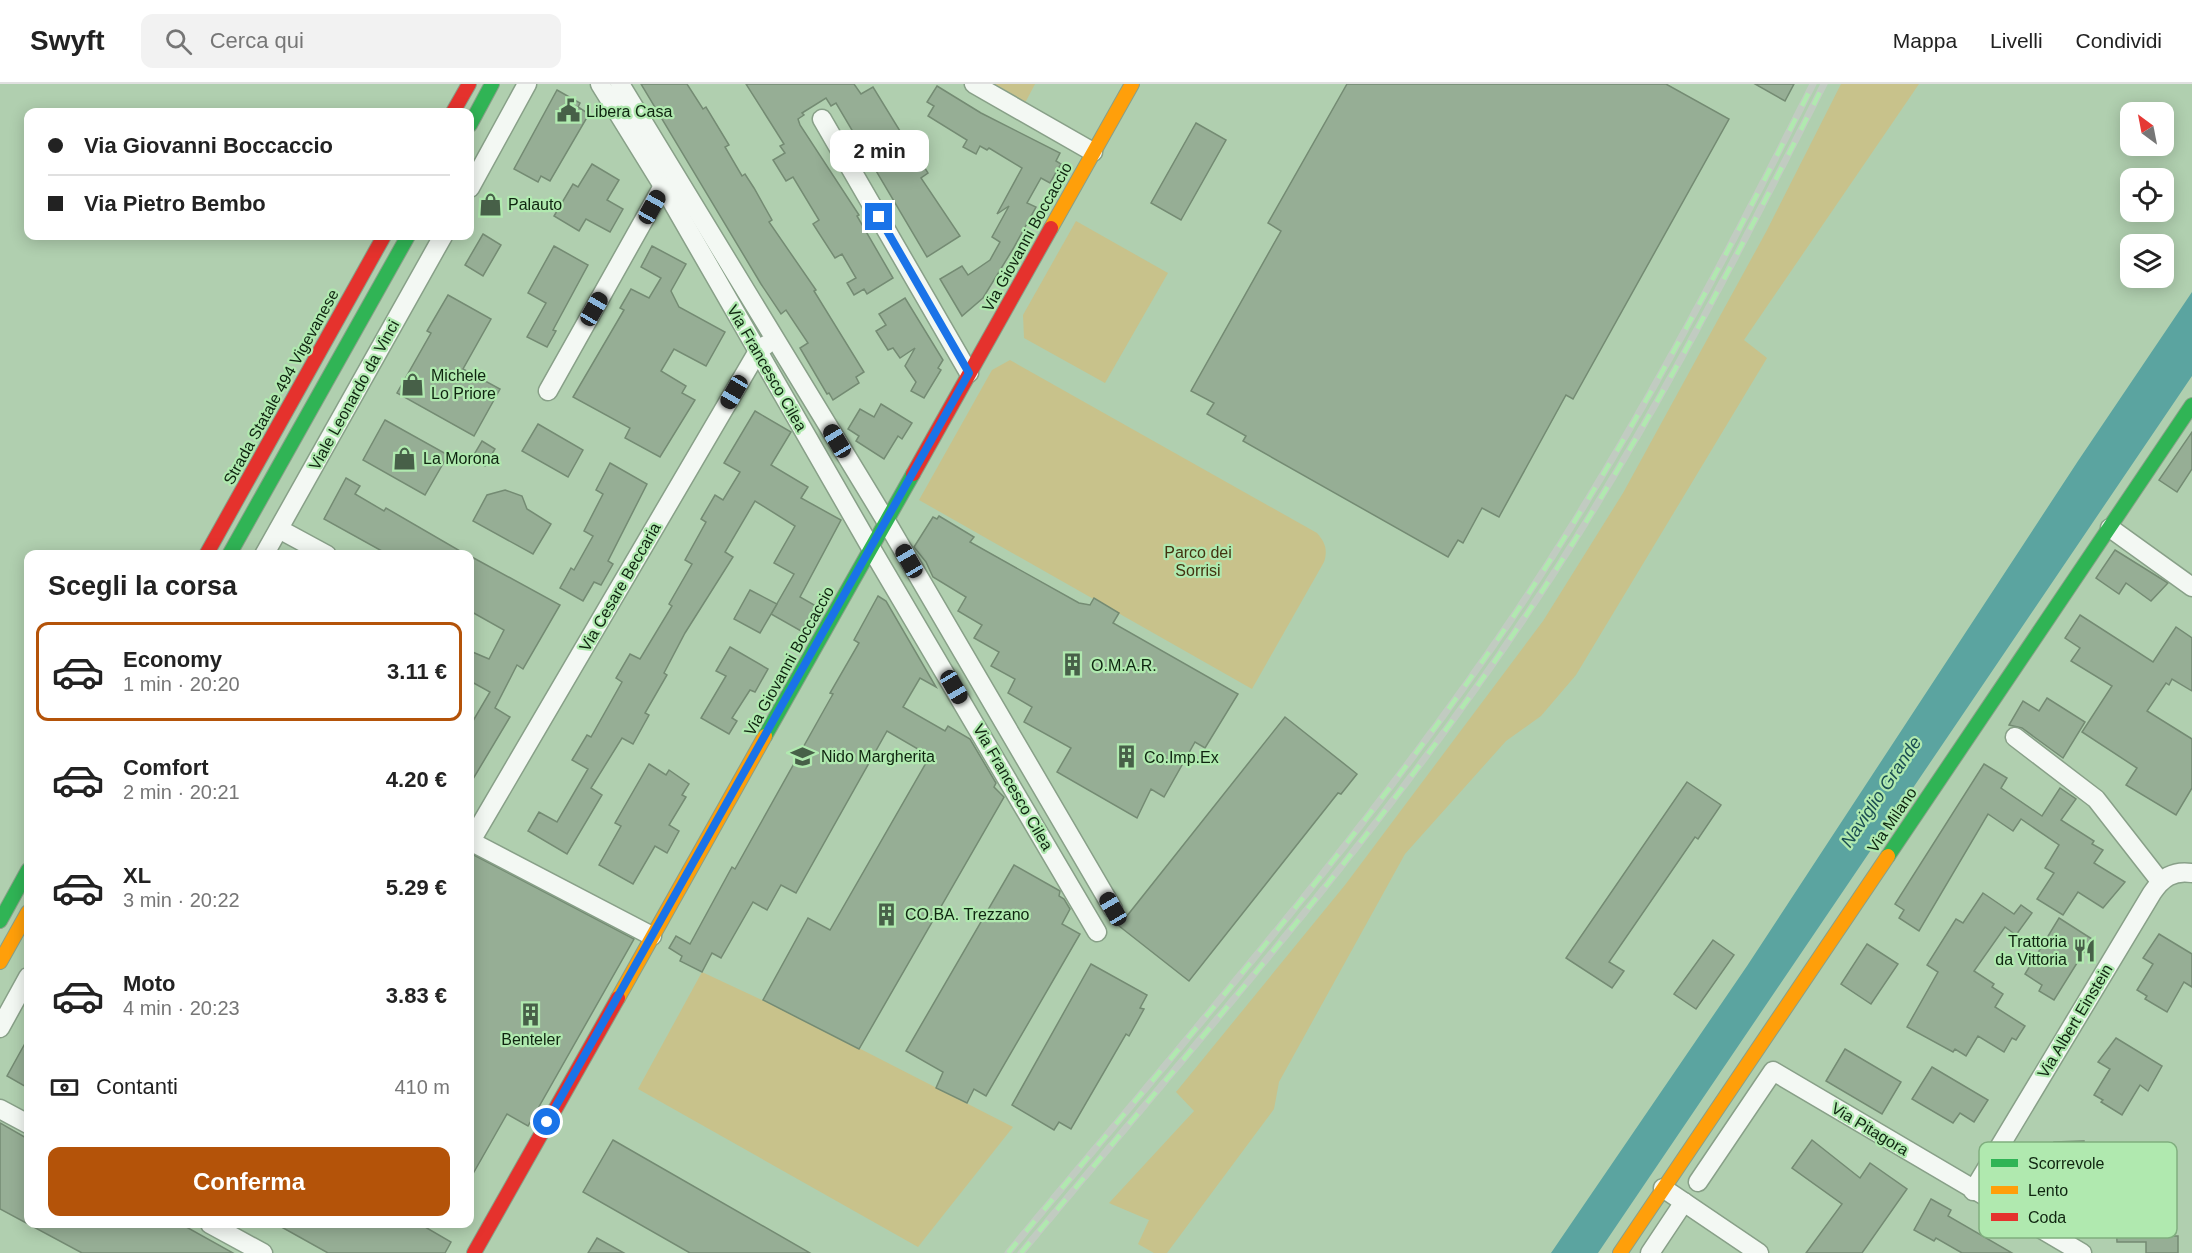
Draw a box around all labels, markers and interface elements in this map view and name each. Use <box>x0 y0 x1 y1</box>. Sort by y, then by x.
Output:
search box <box>141 14 561 68</box>
text: Swyft <box>30 25 105 56</box>
icon: search <box>162 25 195 58</box>
text: Cerca qui <box>210 28 304 53</box>
text: Mappa <box>1893 29 1957 52</box>
text: Livelli <box>1990 29 2043 52</box>
text: Condividi <box>2076 29 2162 52</box>
public building icon: Libera Casa <box>555 98 581 124</box>
north arrow <box>2120 102 2174 156</box>
map controls <box>2120 102 2174 288</box>
place label: Libera Casa <box>586 103 672 120</box>
callout: 2 min <box>830 130 928 172</box>
text: Via Giovanni Boccaccio <box>84 133 333 158</box>
text: 2 min <box>853 140 906 162</box>
street label: Via Giovanni Boccaccio <box>979 159 1075 315</box>
button: locate <box>2120 168 2174 222</box>
car <box>635 187 669 227</box>
text: Via Pietro Bembo <box>84 191 266 216</box>
shop icon: Palauto <box>477 191 503 217</box>
place label: Palauto <box>508 196 562 213</box>
route end <box>865 203 892 230</box>
button: layers <box>2120 234 2174 288</box>
street label: Strada Statale 494 Vigevanese <box>220 286 342 487</box>
car <box>577 289 611 329</box>
street label: Via Francesco Cilea <box>724 302 810 434</box>
street label: Viale Leonardo da Vinci <box>306 317 402 473</box>
place label: Michele Lo Priore <box>431 367 496 402</box>
shop icon: Michele Lo Priore <box>400 371 426 397</box>
car <box>717 372 751 412</box>
car <box>820 421 854 461</box>
shop icon: La Morona <box>392 445 418 471</box>
place label: La Morona <box>423 450 500 467</box>
street label: Via Cesare Beccaria <box>576 520 664 654</box>
car <box>892 541 926 581</box>
park label: Parco dei Sorrisi <box>1164 544 1232 579</box>
text: Scegli la corsa <box>48 571 237 601</box>
street label: Via Giovanni Boccaccio <box>741 583 837 739</box>
icon: car <box>51 645 105 699</box>
text: Economy <box>123 647 222 672</box>
building icon: O.M.A.R. <box>1060 652 1086 678</box>
place label: O.M.A.R. <box>1091 657 1157 674</box>
text: 3.11 € <box>387 659 447 684</box>
car <box>937 667 971 707</box>
text: 1 min · 20:20 <box>123 673 240 695</box>
street label: Via Francesco Cilea <box>970 721 1056 853</box>
water label: Naviglio Grande <box>1837 733 1925 851</box>
school or university icon: Nido Margherita <box>790 743 816 769</box>
building icon: Co.Imp.Ex <box>1113 744 1139 770</box>
place label: Nido Margherita <box>821 748 935 765</box>
place label: Co.Imp.Ex <box>1144 749 1219 766</box>
icon: car <box>51 753 105 807</box>
text: Comfort <box>123 755 209 780</box>
text: 4.20 € <box>386 767 447 792</box>
text: 2 min · 20:21 <box>123 781 240 803</box>
street label: Via Milano <box>1864 784 1920 856</box>
icon: car <box>51 861 105 915</box>
text: XL <box>123 863 151 888</box>
text: 5.29 € <box>386 875 447 900</box>
text: 3 min · 20:22 <box>123 889 240 911</box>
car <box>1096 889 1130 929</box>
building icon: CO.BA. Trezzano <box>874 901 900 927</box>
place label: CO.BA. Trezzano <box>905 906 1030 923</box>
place label: Trattoria da Vittoria <box>1995 933 2067 968</box>
restaurant icon: Trattoria da Vittoria <box>2072 937 2098 963</box>
street label: Via Albert Einstein <box>2034 961 2116 1081</box>
icon: car <box>51 969 105 1023</box>
text: Moto <box>123 971 176 996</box>
text: 3.83 € <box>386 983 447 1008</box>
text: 4 min · 20:23 <box>123 997 240 1019</box>
building icon: Benteler <box>518 1001 544 1027</box>
place label: Benteler <box>501 1031 561 1048</box>
icon: cash <box>48 1071 81 1104</box>
text: Contanti <box>96 1074 178 1099</box>
text: 410 m <box>394 1076 450 1098</box>
street label: Via Pitagora <box>1828 1099 1912 1159</box>
route start <box>533 1108 560 1135</box>
legend <box>1979 1142 2177 1238</box>
button: Conferma <box>48 1147 450 1216</box>
text: Scorrevole <box>2028 1155 2105 1172</box>
text: Lento <box>2028 1182 2068 1199</box>
text: Coda <box>2028 1209 2066 1226</box>

